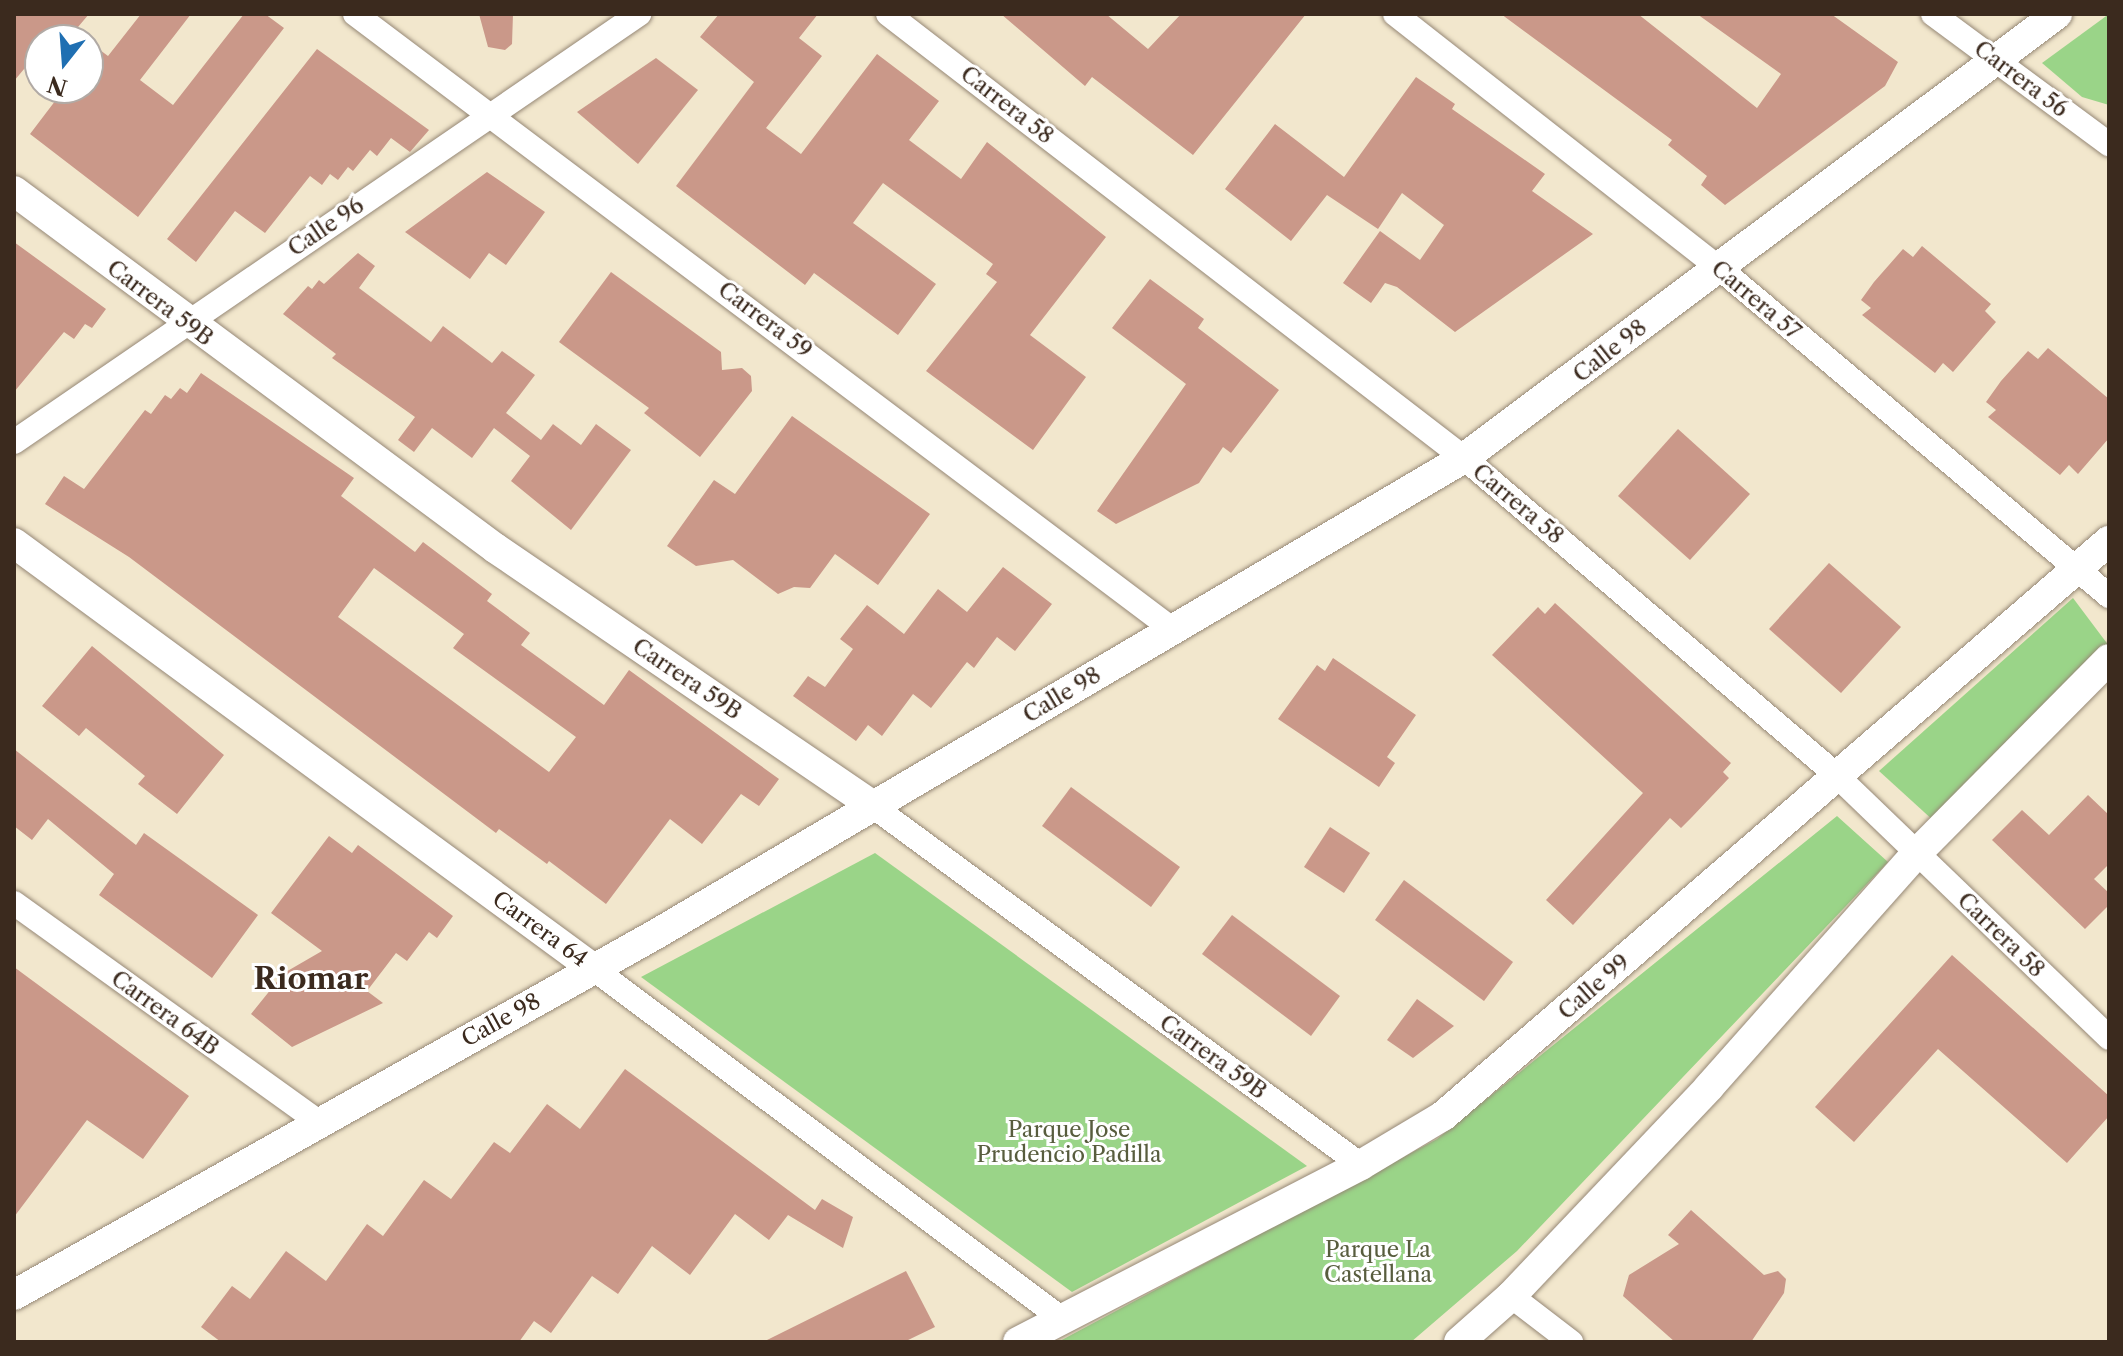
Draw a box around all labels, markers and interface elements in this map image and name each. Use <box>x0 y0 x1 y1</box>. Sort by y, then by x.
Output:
north arrow <box>24 24 104 104</box>
street label: Carrera 56 <box>1969 35 2073 123</box>
street label: Carrera 58 <box>955 61 1059 149</box>
text: N <box>44 70 71 101</box>
street label: Calle 96 <box>283 192 369 262</box>
street label: Carrera 59B <box>102 255 218 351</box>
street label: Carrera 57 <box>1706 255 1806 345</box>
street label: Carrera 59 <box>713 276 817 364</box>
street label: Calle 98 <box>1568 314 1652 388</box>
street label: Carrera 58 <box>1467 458 1569 550</box>
street label: Carrera 59B <box>627 633 747 725</box>
street label: Calle 98 <box>1018 662 1106 728</box>
street label: Carrera 64 <box>487 886 593 972</box>
street label: Carrera 58 <box>1952 887 2050 983</box>
street label: Calle 99 <box>1553 949 1635 1025</box>
district label: Riomar <box>254 961 368 997</box>
street label: Carrera 64B <box>106 965 224 1061</box>
street label: Calle 98 <box>457 988 545 1052</box>
street label: Carrera 59B <box>1154 1009 1272 1105</box>
park label: Parque Jose Prudencio Padilla <box>976 1116 1162 1168</box>
park label: Parque La Castellana <box>1324 1236 1432 1288</box>

